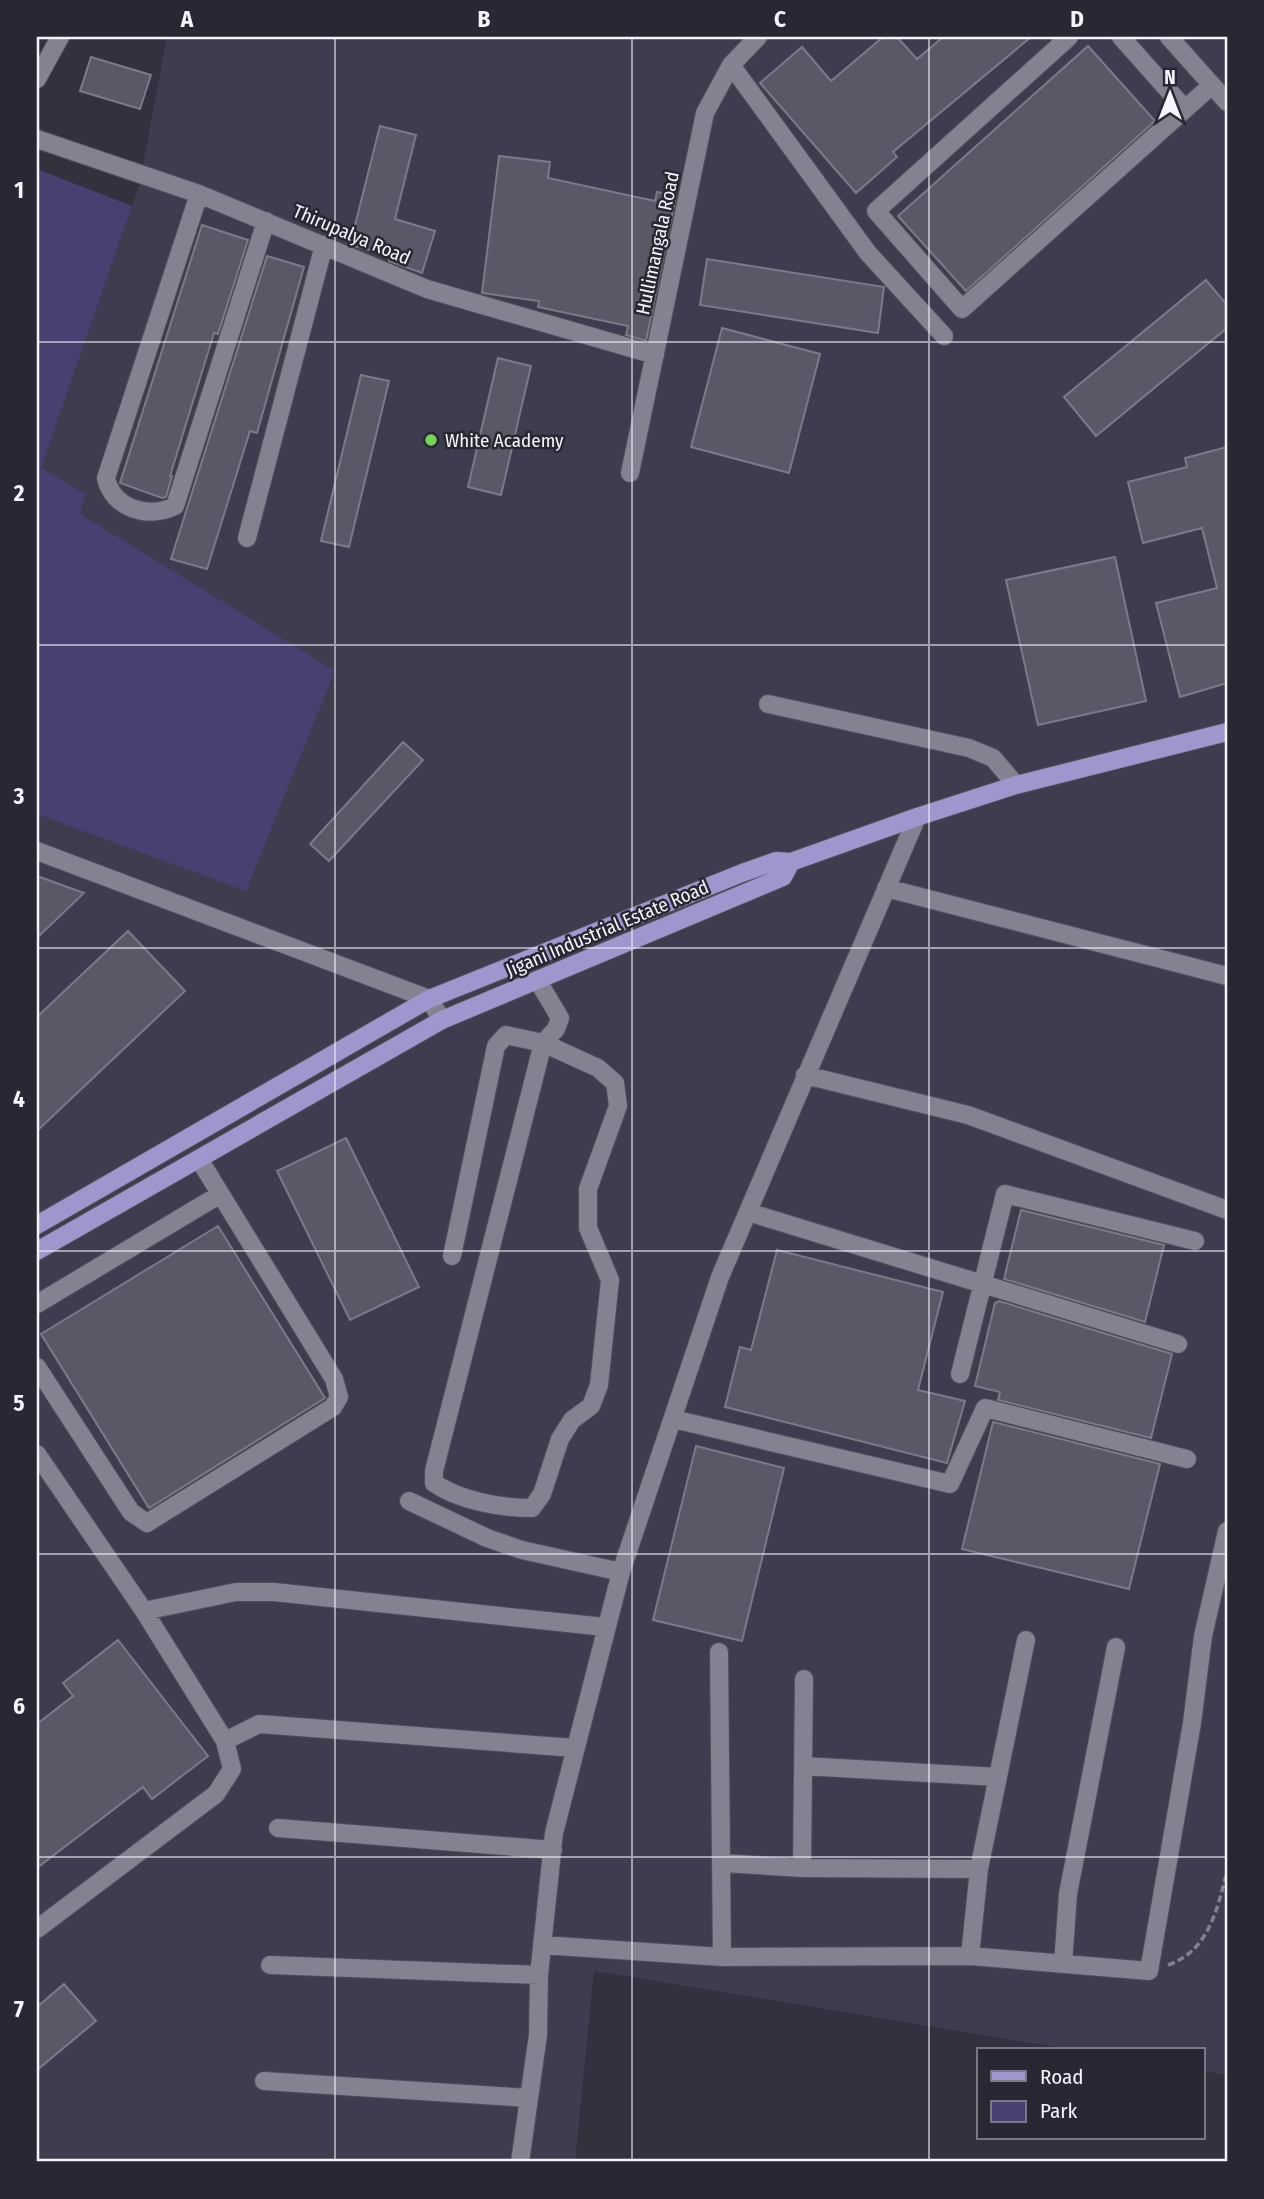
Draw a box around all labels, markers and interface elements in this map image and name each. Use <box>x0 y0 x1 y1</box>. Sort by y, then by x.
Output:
text: A <box>180 5 194 33</box>
text: B <box>478 5 491 33</box>
text: C <box>774 5 786 33</box>
text: D <box>1070 5 1084 33</box>
north arrow <box>1134 60 1204 130</box>
text: N <box>1164 66 1176 89</box>
street label: Hullimangala Road <box>631 169 684 317</box>
text: 1 <box>14 176 24 204</box>
street label: Thirupalya Road <box>290 199 414 270</box>
place label: White Academy <box>445 429 564 452</box>
marker: White Academy <box>423 432 439 448</box>
text: 2 <box>13 479 25 507</box>
text: 3 <box>13 782 25 810</box>
street label: Jigani Industrial Estate Road <box>502 875 712 982</box>
text: 4 <box>13 1085 25 1113</box>
text: 5 <box>13 1389 25 1417</box>
text: 6 <box>13 1692 25 1720</box>
text: 7 <box>14 1995 24 2023</box>
legend <box>977 2048 1204 2140</box>
text: Road <box>1040 2064 1084 2090</box>
text: Park <box>1040 2098 1078 2124</box>

